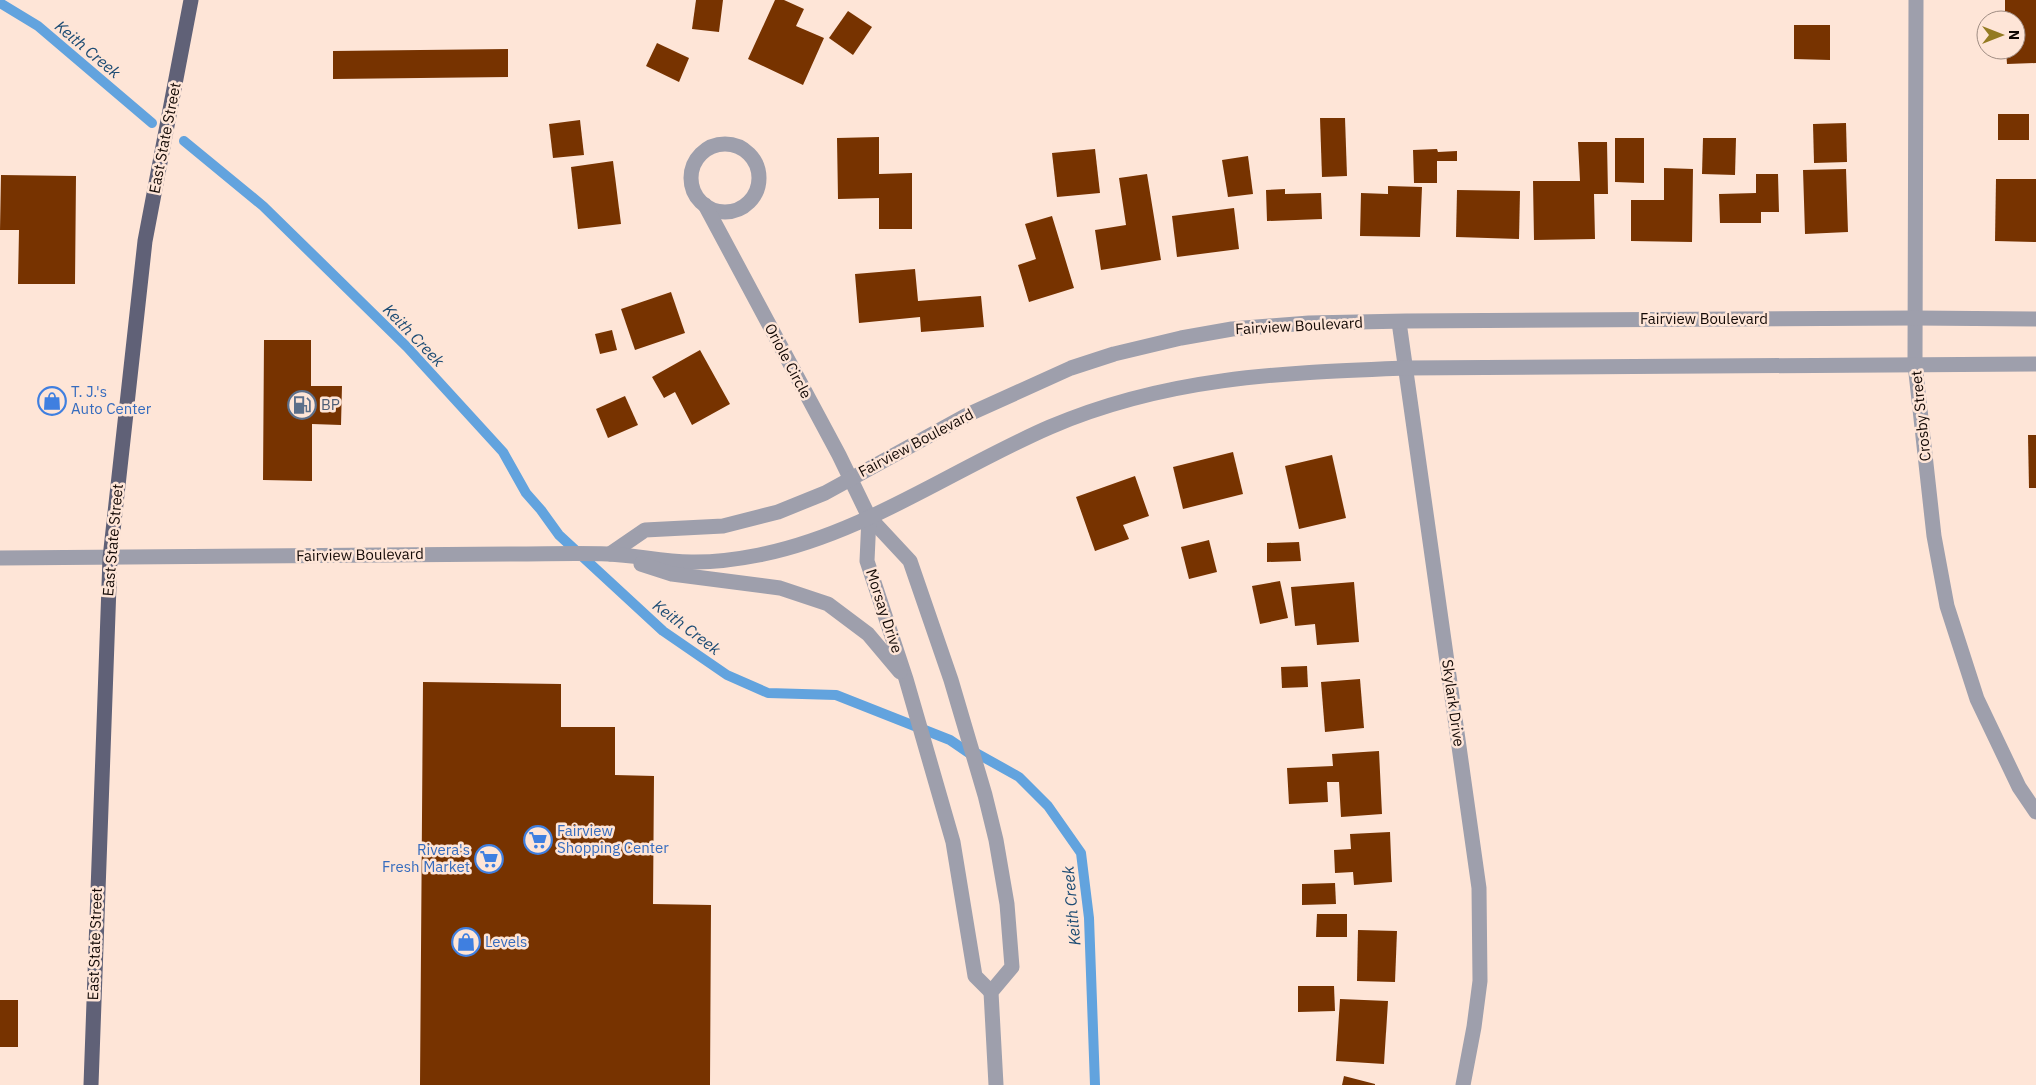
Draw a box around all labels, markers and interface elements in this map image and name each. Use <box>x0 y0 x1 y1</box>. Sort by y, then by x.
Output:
north arrow <box>1976 10 2026 60</box>
water label: Keith Creek <box>51 16 125 83</box>
text: N <box>2005 30 2023 40</box>
street label: East State Street <box>144 81 185 195</box>
water label: Keith Creek <box>379 299 449 371</box>
street label: Fairview Boulevard <box>1640 309 1768 328</box>
street label: Fairview Boulevard <box>1235 313 1363 338</box>
street label: Oriole Circle <box>761 320 816 402</box>
street label: Crosby Street <box>1906 370 1935 462</box>
place label: T. J.'s Auto Center <box>71 382 152 418</box>
shop icon: T. J.'s Auto Center <box>37 386 67 416</box>
fuel station icon: BP <box>287 390 317 420</box>
place label: BP <box>321 395 340 414</box>
street label: Fairview Boulevard <box>855 404 977 481</box>
street label: East State Street <box>98 483 127 597</box>
street label: Fairview Boulevard <box>296 544 424 565</box>
street label: Morsay Drive <box>862 566 907 655</box>
water label: Keith Creek <box>649 595 725 659</box>
street label: Skylark Drive <box>1438 658 1469 748</box>
place label: Fairview Shopping Center <box>557 821 669 857</box>
supermarket icon: Fairview Shopping Center <box>523 825 553 855</box>
place label: Rivera's Fresh Market <box>382 840 470 876</box>
supermarket icon: Rivera's Fresh Market <box>474 844 504 874</box>
water label: Keith Creek <box>1058 865 1084 947</box>
street label: East State Street <box>83 887 106 1001</box>
shop icon: Levels <box>451 927 481 957</box>
place label: Levels <box>485 932 527 951</box>

